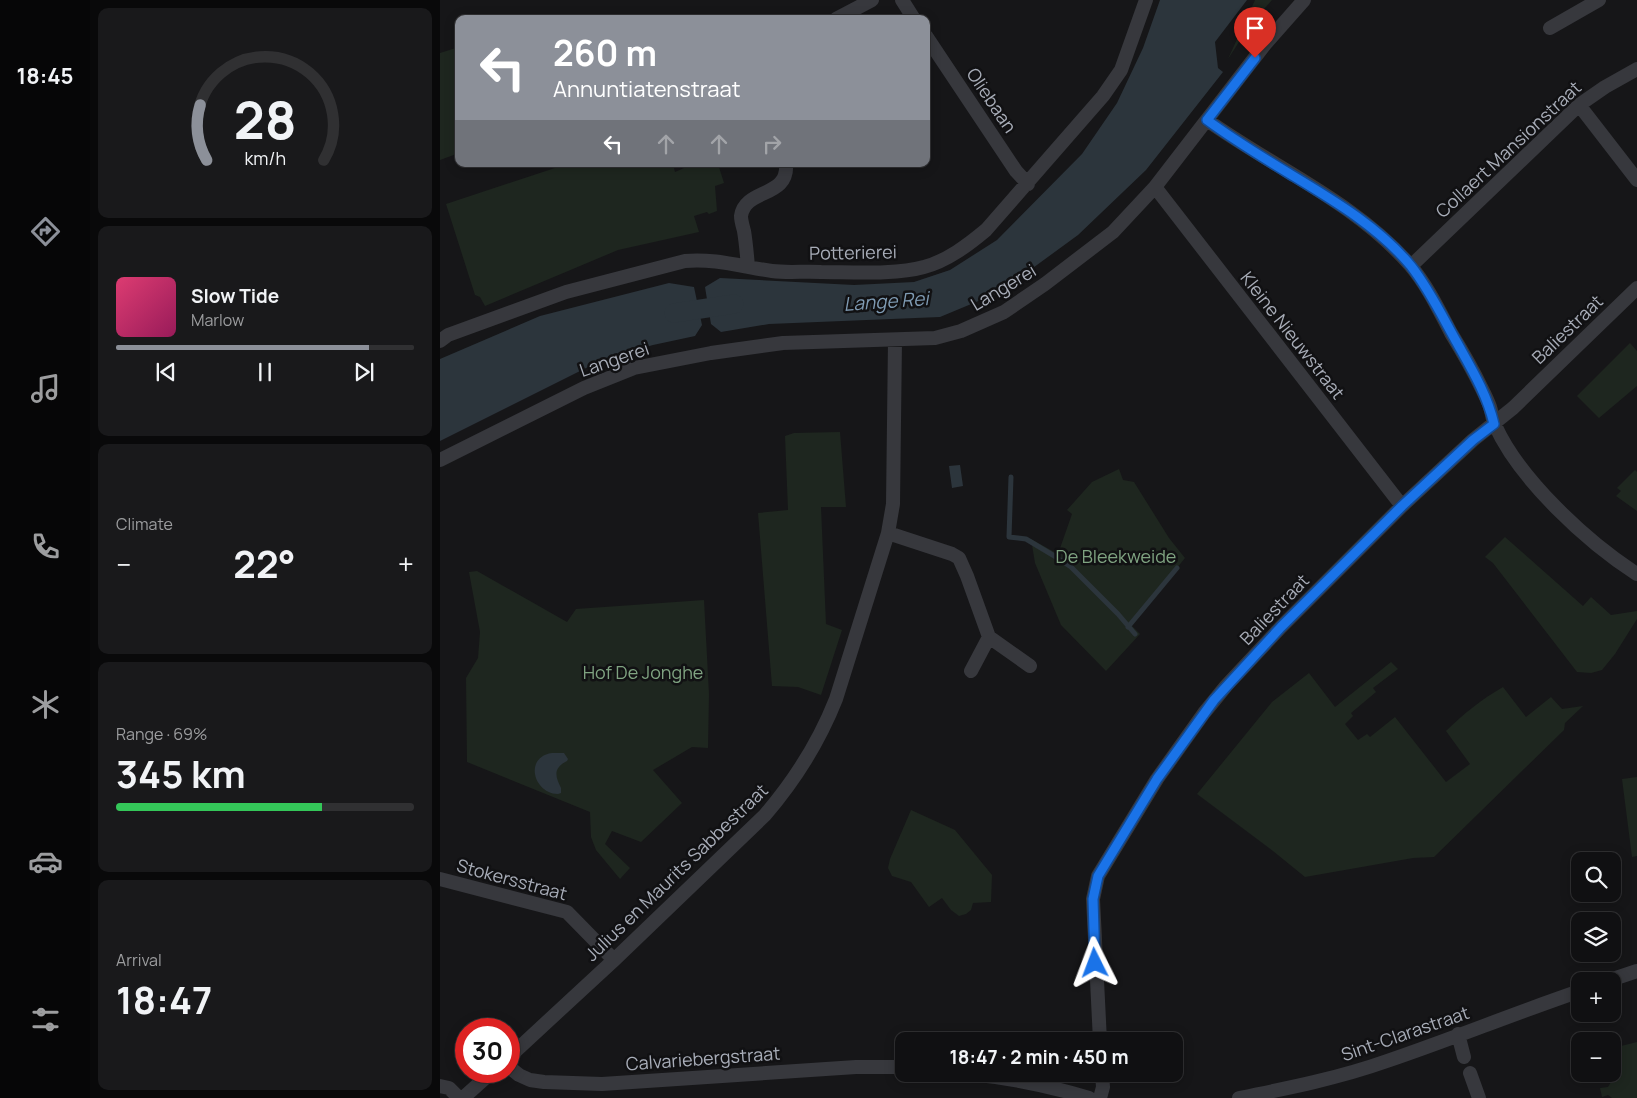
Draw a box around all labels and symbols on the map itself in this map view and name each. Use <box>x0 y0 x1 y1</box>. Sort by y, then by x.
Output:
pin <box>1234 7 1276 58</box>
street label: Oliebaan <box>962 63 1022 137</box>
street label: Collaert Mansionstraat <box>1430 75 1586 223</box>
street label: Potterierei <box>809 239 897 265</box>
street label: Langerei <box>966 258 1040 316</box>
street label: Kleine Nieuwstraat <box>1236 266 1350 404</box>
water label: Lange Rei <box>843 285 932 317</box>
street label: Baliestraat <box>1526 289 1608 369</box>
street label: Langerei <box>576 336 652 382</box>
park label: De Bleekweide <box>1056 544 1176 568</box>
street label: Baliestraat <box>1234 568 1314 650</box>
park label: Hof De Jonghe <box>583 660 703 684</box>
street label: Julius en Maurits Sabbestraat <box>579 778 773 966</box>
street label: Stokersstraat <box>454 853 570 905</box>
position arrow <box>1068 936 1120 988</box>
street label: Sint-Clarastraat <box>1338 1000 1472 1066</box>
speed limit sign: 30 <box>455 1018 520 1083</box>
street label: Calvariebergstraat <box>625 1041 781 1075</box>

